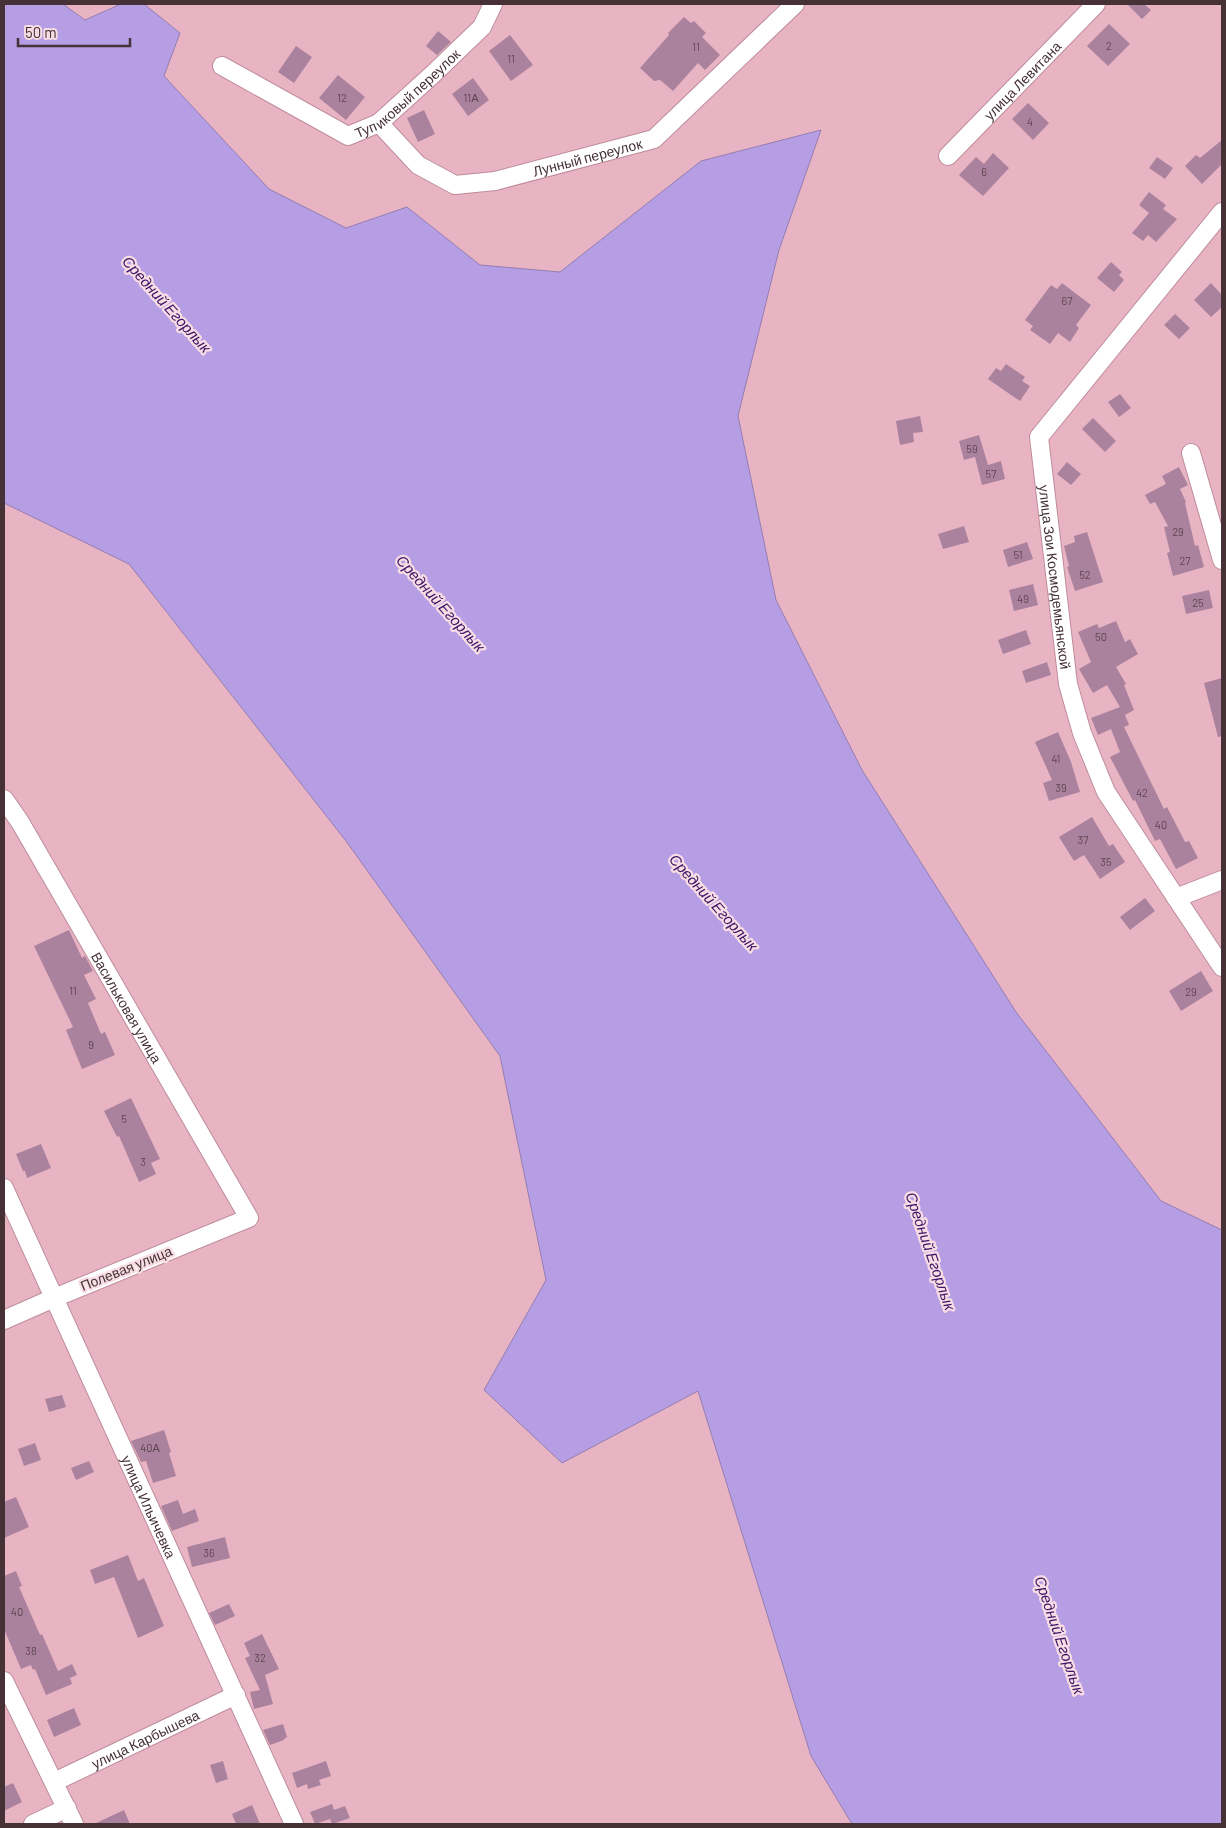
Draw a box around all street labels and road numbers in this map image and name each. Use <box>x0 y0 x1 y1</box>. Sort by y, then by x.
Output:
street label: улица Левитана <box>980 37 1064 123</box>
street label: Тупиковый переулок <box>352 44 464 141</box>
street label: Лунный переулок <box>531 134 645 179</box>
street label: улица Зои Космодемьянской <box>1036 484 1075 670</box>
street label: Васильковая улица <box>88 949 166 1066</box>
street label: Полевая улица <box>78 1242 175 1294</box>
street label: улица Ильичевка <box>118 1452 180 1561</box>
street label: улица Карбышева <box>89 1705 202 1771</box>

